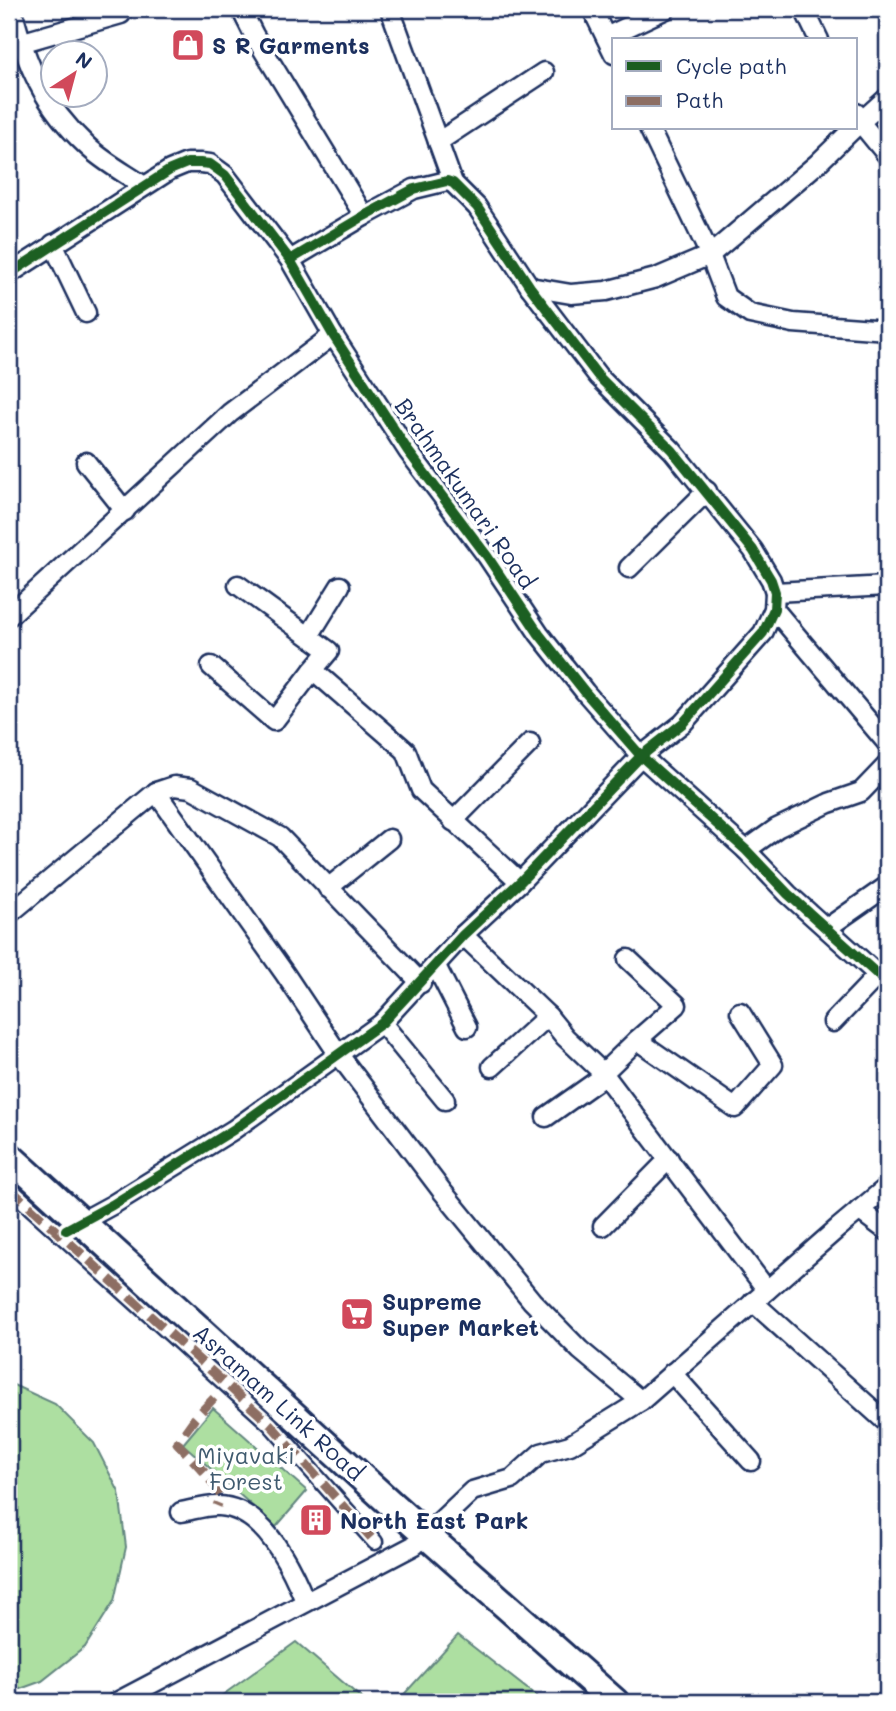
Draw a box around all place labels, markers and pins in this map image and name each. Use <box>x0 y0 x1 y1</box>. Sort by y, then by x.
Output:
shop icon: S R Garments <box>169 26 207 64</box>
place label: S R Garments <box>212 30 370 60</box>
place label: Supreme Super Market <box>382 1286 539 1342</box>
supermarket icon: Supreme Super Market <box>338 1295 376 1333</box>
building icon: North East Park <box>297 1501 335 1539</box>
place label: North East Park <box>340 1505 528 1535</box>

